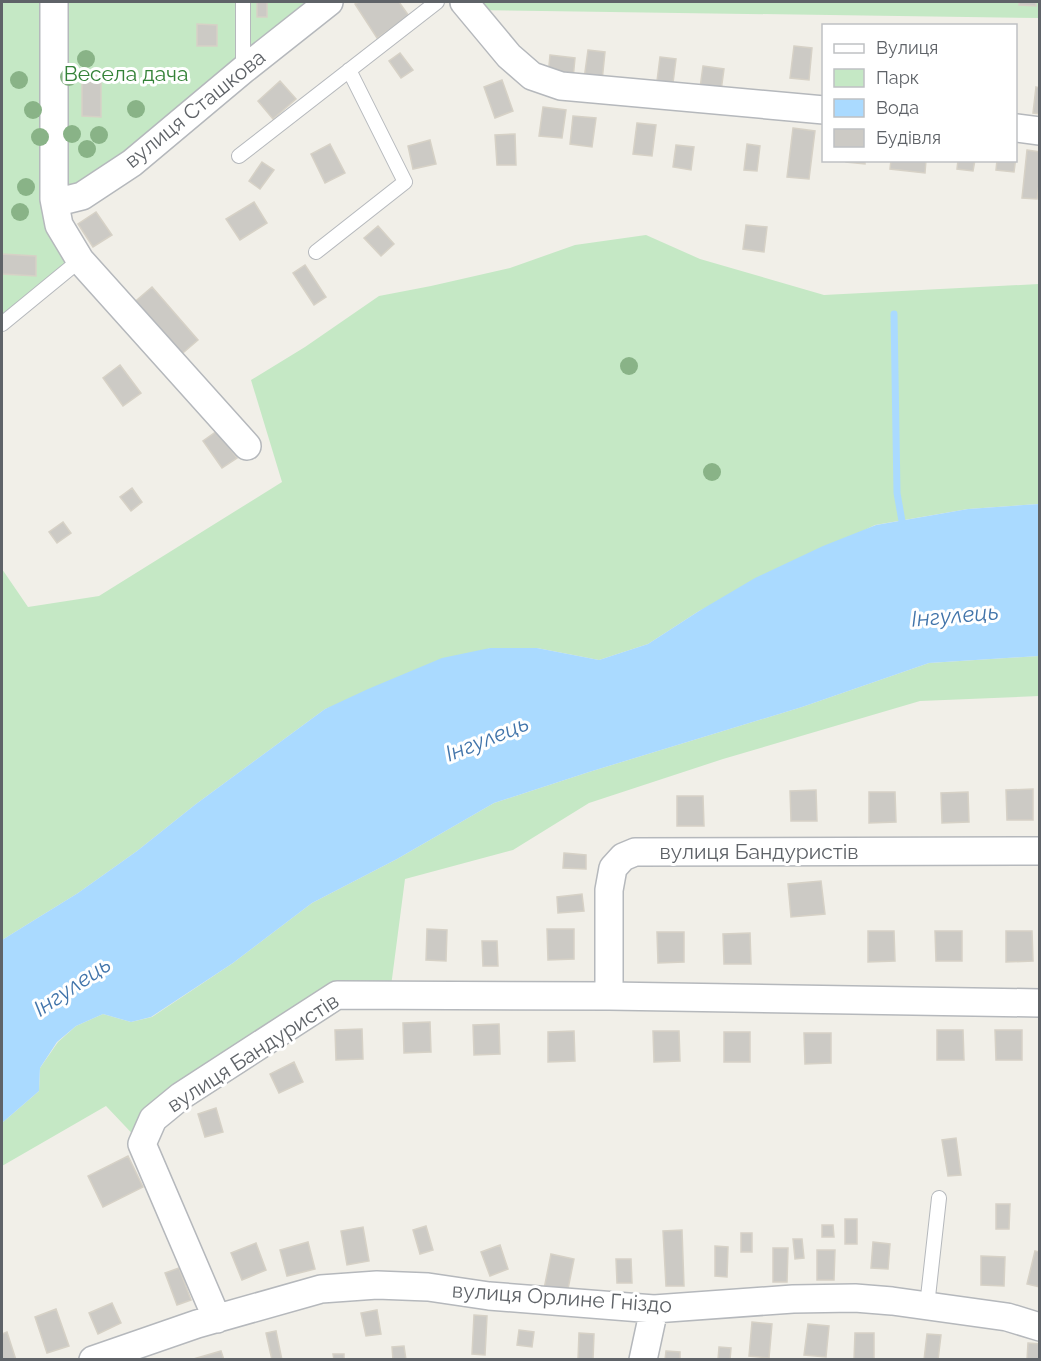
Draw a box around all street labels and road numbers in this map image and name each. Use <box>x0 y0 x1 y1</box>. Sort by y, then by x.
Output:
street label: вулиця Сташкова <box>119 44 270 173</box>
street label: вулиця Бандуристів <box>659 839 859 864</box>
street label: вулиця Бандуристів <box>162 988 343 1117</box>
street label: вулиця Орлине Гніздо <box>451 1277 673 1318</box>

